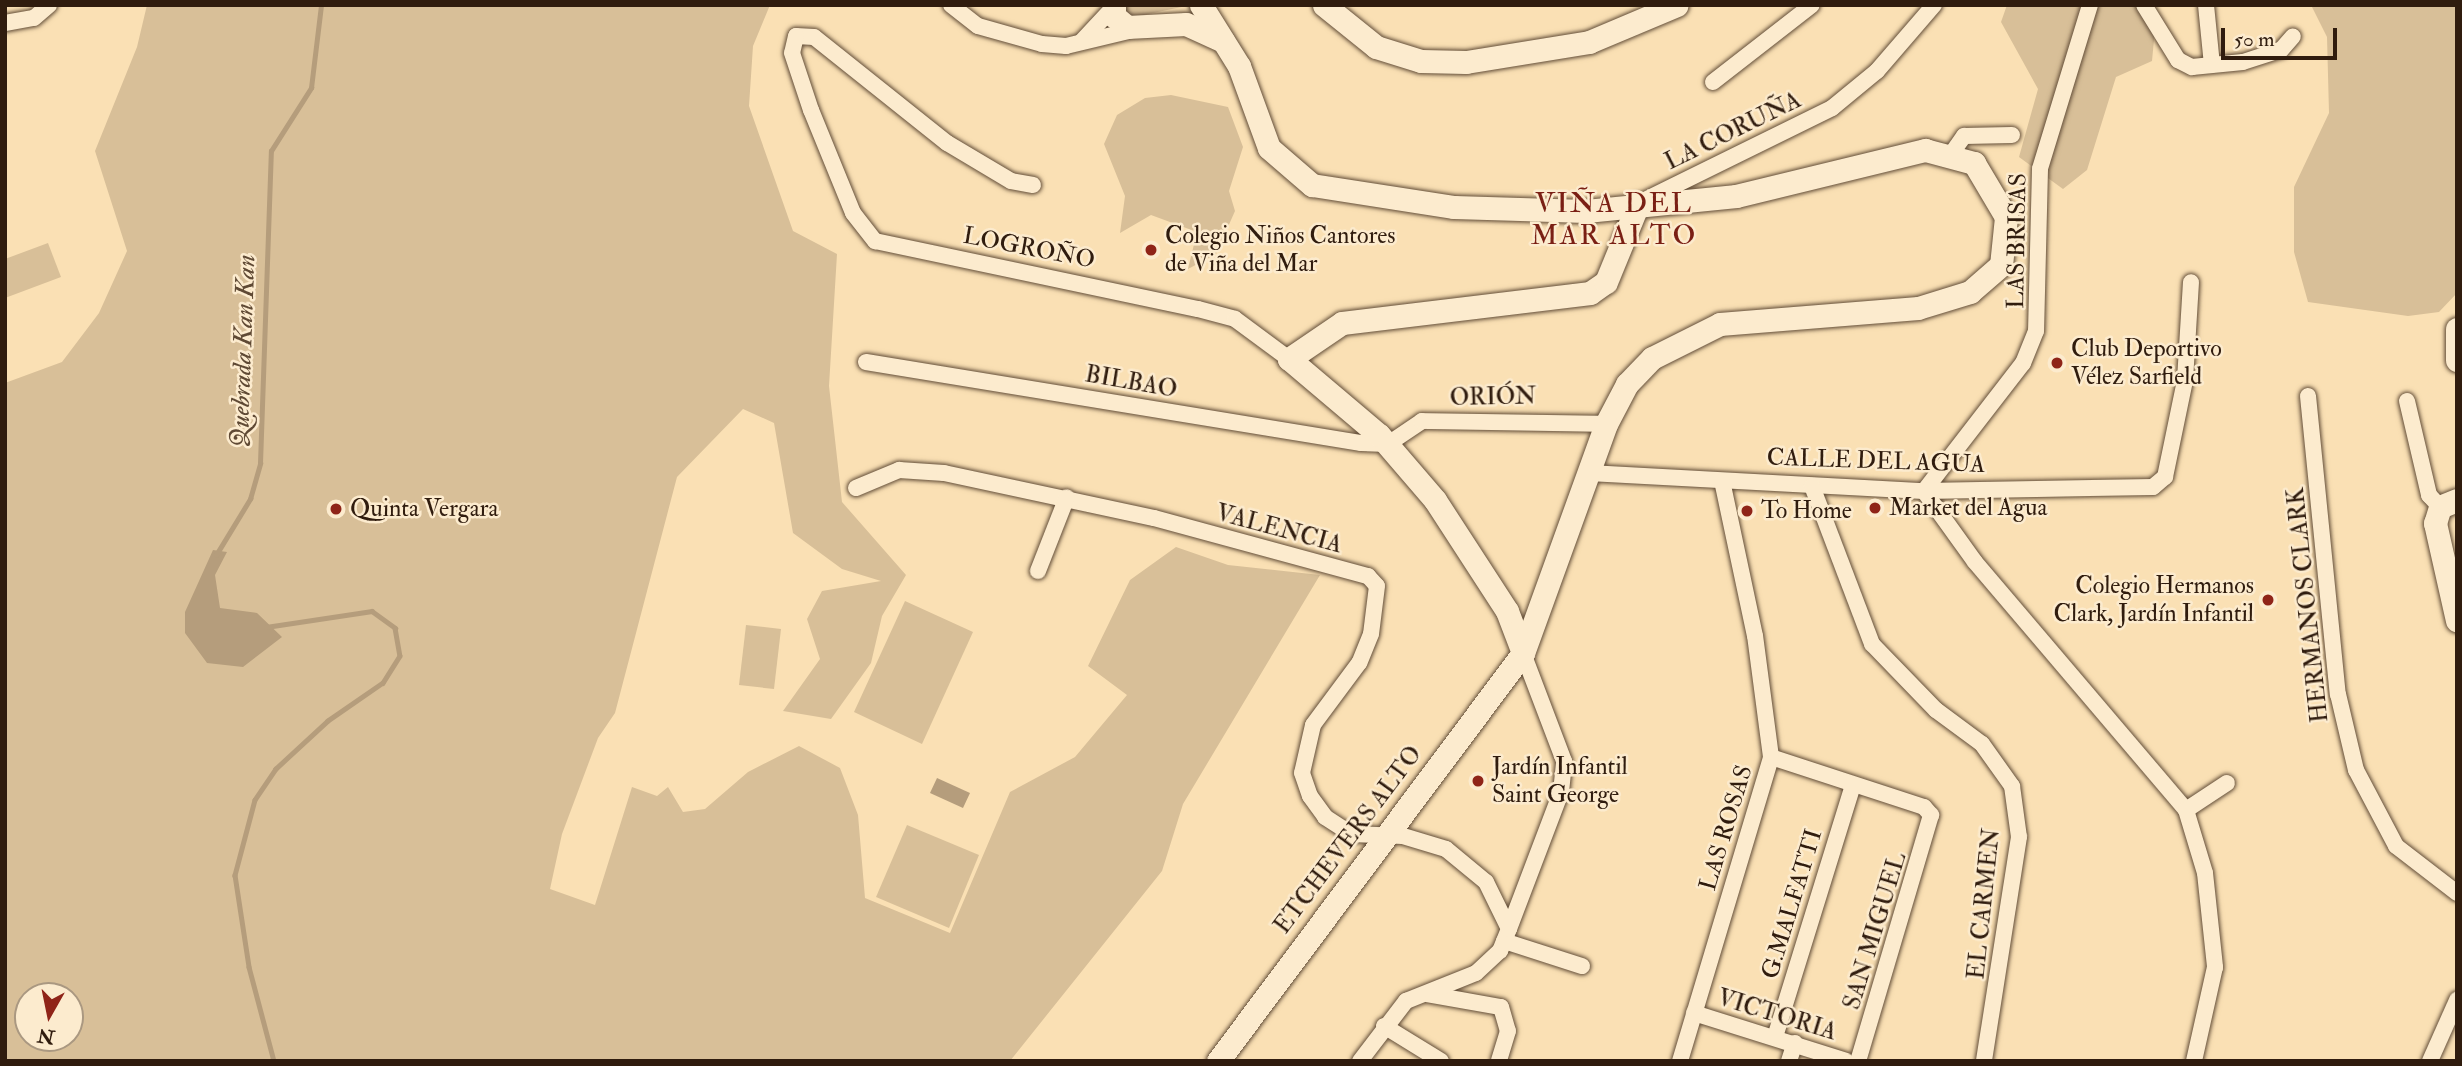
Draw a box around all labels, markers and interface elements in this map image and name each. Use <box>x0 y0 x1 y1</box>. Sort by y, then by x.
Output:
scale bar <box>2224 14 2340 58</box>
text: 50 m <box>2234 26 2275 53</box>
street label: LA CORUÑA <box>1660 86 1806 176</box>
street label: LAS BRISAS <box>2001 173 2033 309</box>
district label: VIÑA DEL MAR ALTO <box>1532 187 1696 253</box>
street label: LOGROÑO <box>961 221 1097 275</box>
place label: Colegio Niños Cantores de Viña del Mar <box>1165 222 1396 278</box>
marker: Colegio Niños Cantores de Viña del Mar <box>1143 242 1159 258</box>
water label: Quebrada Kan Kan <box>225 254 263 448</box>
place label: Club Deportivo Vélez Sarfield <box>2071 335 2222 391</box>
marker: Club Deportivo Vélez Sarfield <box>2049 355 2065 371</box>
street label: BILBAO <box>1083 360 1179 404</box>
street label: ORIÓN <box>1449 382 1537 412</box>
street label: CALLE DEL AGUA <box>1766 443 1986 479</box>
street label: HERMANOS CLARK <box>2281 486 2335 724</box>
place label: Market del Agua <box>1889 494 2047 522</box>
place label: Quinta Vergara <box>350 495 498 523</box>
place label: To Home <box>1761 497 1852 525</box>
street label: VALENCIA <box>1213 498 1345 560</box>
marker: Market del Agua <box>1867 500 1883 516</box>
marker: Quinta Vergara <box>328 501 344 517</box>
marker: To Home <box>1739 503 1755 519</box>
place label: Colegio Hermanos Clark, Jardín Infantil <box>2054 572 2254 628</box>
marker: Colegio Hermanos Clark, Jardín Infantil <box>2260 592 2276 608</box>
street label: ETCHEVERS ALTO <box>1268 740 1428 940</box>
place label: Jardín Infantil Saint George <box>1492 753 1628 809</box>
street label: LAS ROSAS <box>1693 762 1759 894</box>
marker: Jardín Infantil Saint George <box>1470 773 1486 789</box>
street label: G.MALFATTI <box>1756 826 1828 982</box>
street label: EL CARMEN <box>1962 827 2006 981</box>
street label: SAN MIGUEL <box>1837 849 1913 1013</box>
north arrow <box>14 982 84 1052</box>
street label: VICTORIA <box>1714 983 1840 1047</box>
text: N <box>36 1023 56 1049</box>

